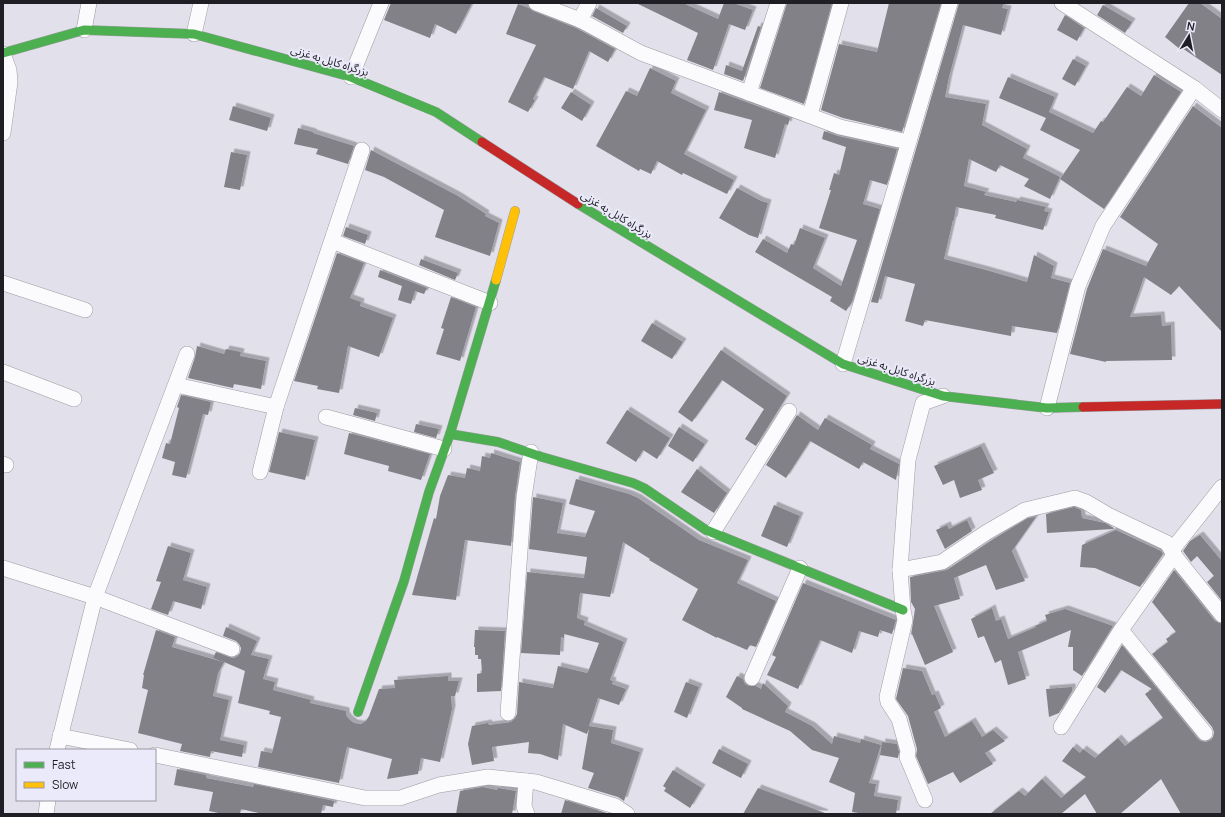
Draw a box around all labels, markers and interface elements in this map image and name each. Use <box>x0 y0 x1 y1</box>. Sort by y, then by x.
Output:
north arrow <box>1169 16 1209 56</box>
text: N <box>1186 18 1196 34</box>
street label: بزرگراه کابل به غزنی <box>289 41 371 79</box>
street label: بزرگراه کابل به غزنی <box>578 187 656 241</box>
street label: بزرگراه کابل به غزنی <box>856 349 938 389</box>
legend <box>16 749 156 801</box>
text: Fast <box>52 756 76 773</box>
text: Slow <box>52 776 78 793</box>

